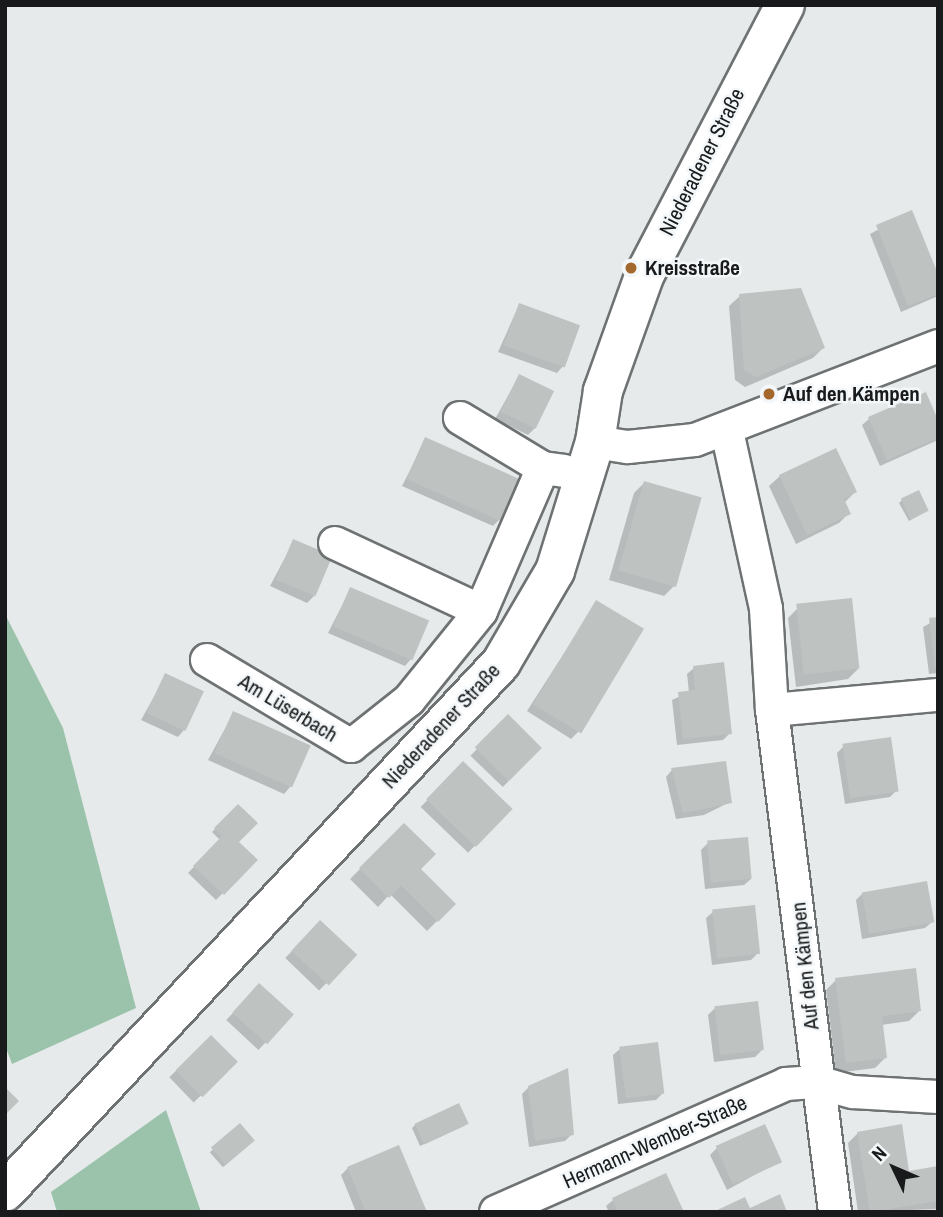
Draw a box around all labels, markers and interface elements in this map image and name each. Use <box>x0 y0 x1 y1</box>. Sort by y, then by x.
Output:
street label: Niederadener Straße <box>654 84 750 240</box>
place label: Kreisstraße <box>645 255 740 281</box>
marker: Kreisstraße <box>623 260 639 276</box>
place label: Auf den Kämpen <box>783 381 920 407</box>
marker: Auf den Kämpen <box>761 386 777 402</box>
street label: Niederadener Straße <box>377 658 505 794</box>
street label: Am Lüserbach <box>234 669 342 747</box>
street label: Auf den Kämpen <box>786 901 824 1031</box>
street label: Hermann-Wember-Straße <box>559 1090 751 1194</box>
north arrow <box>859 1133 929 1203</box>
text: N <box>866 1140 892 1166</box>

